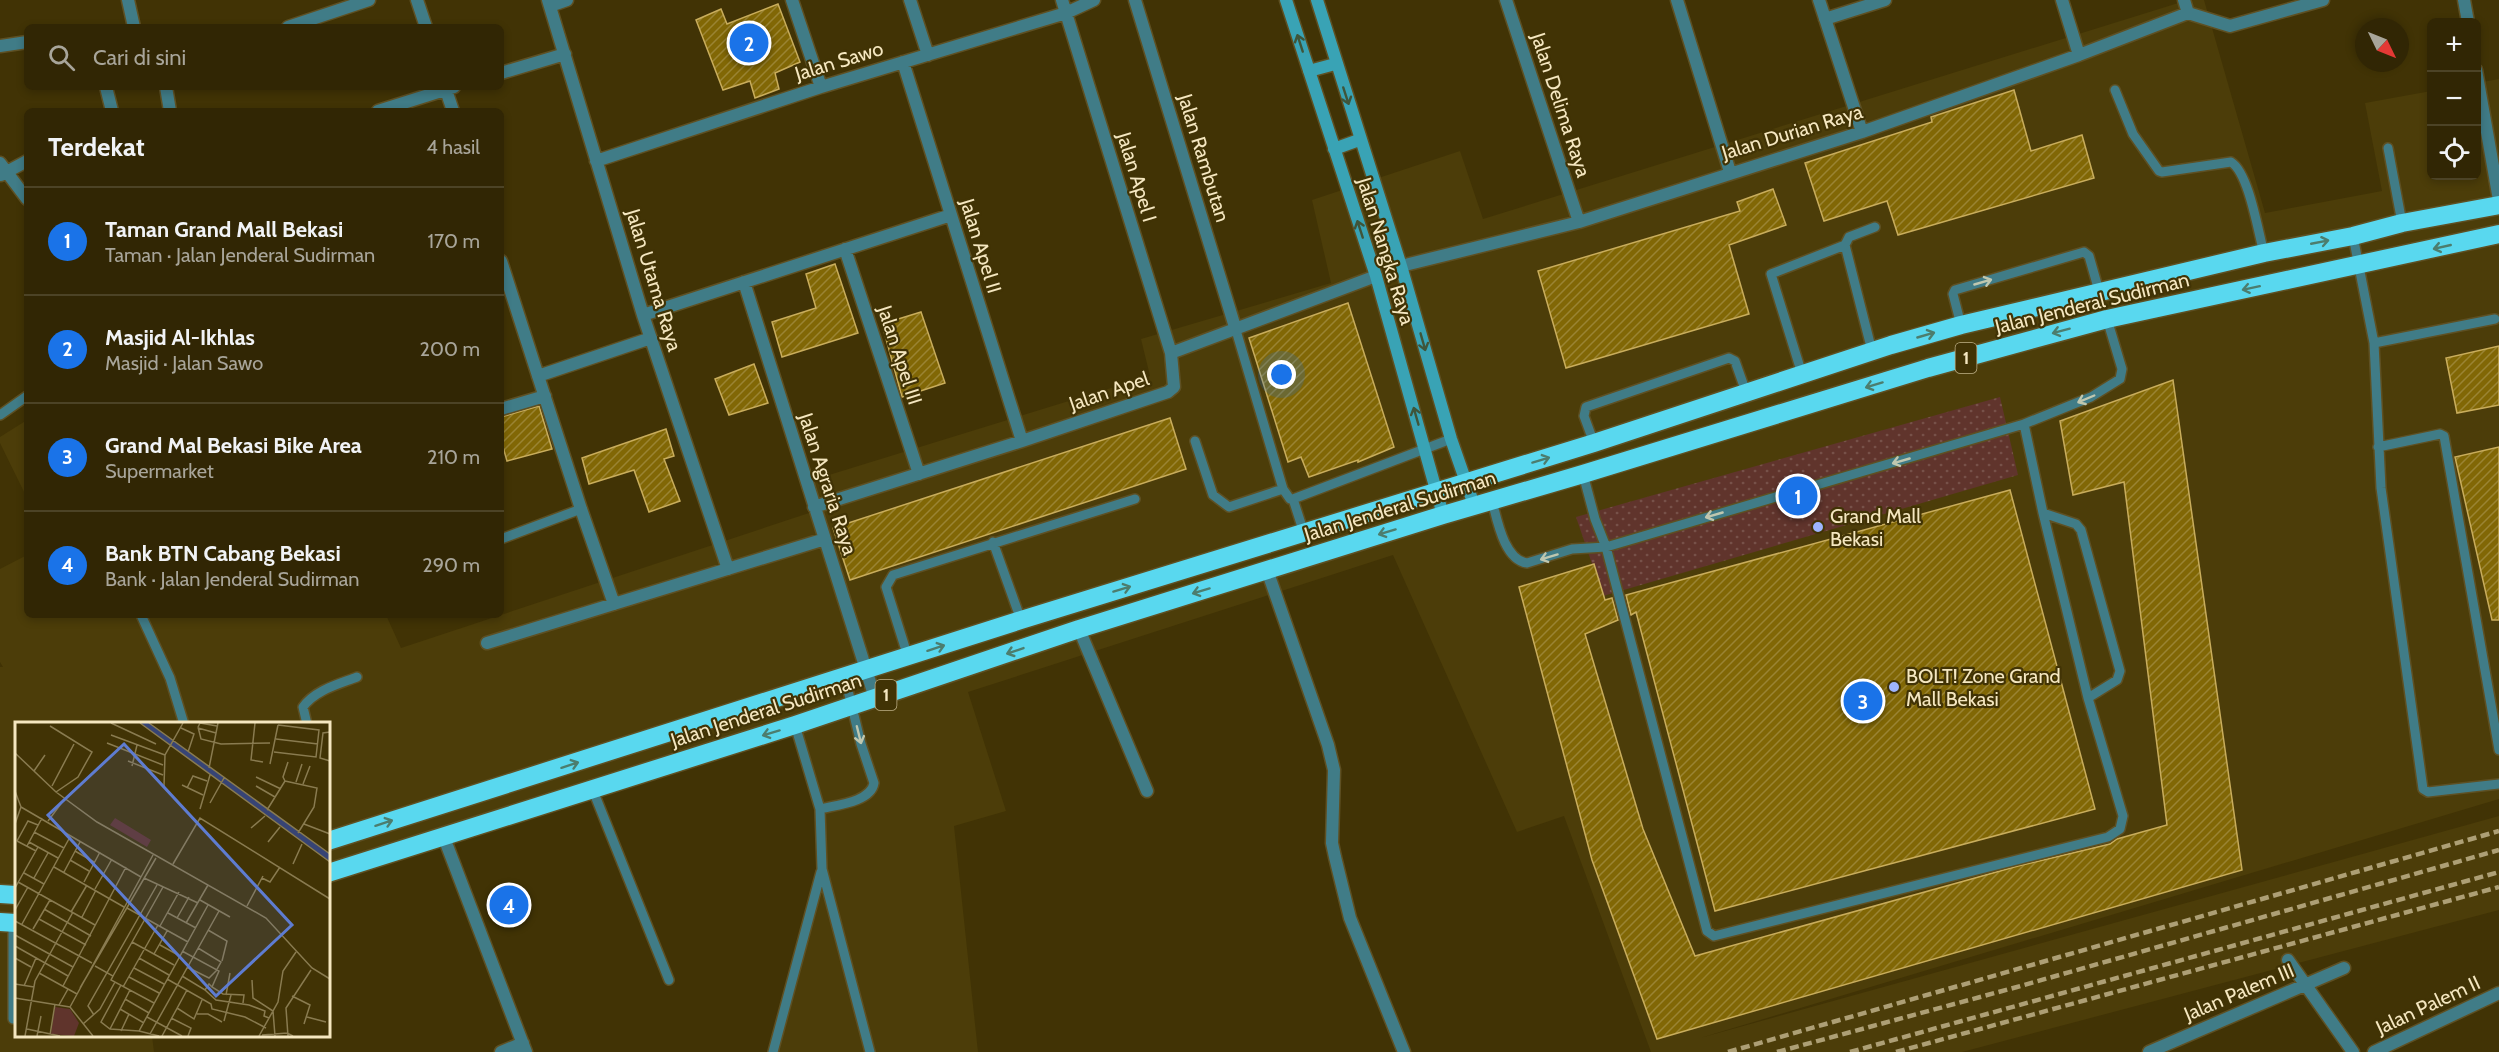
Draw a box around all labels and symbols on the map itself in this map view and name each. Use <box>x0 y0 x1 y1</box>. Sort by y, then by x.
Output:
north arrow <box>2355 18 2409 72</box>
pin: 2 <box>730 20 768 66</box>
street label: Jalan Delima Raya <box>1526 29 1596 181</box>
one-way arrow <box>1294 34 1305 53</box>
street label: Jalan Sawo <box>791 36 886 86</box>
one-way arrow <box>1341 86 1352 105</box>
street label: Jalan Rambutan <box>1173 90 1235 225</box>
street label: Jalan Durian Raya <box>1718 99 1866 165</box>
street label: Jalan Apel I <box>1112 128 1162 225</box>
street label: Jalan Nangka Raya <box>1352 173 1420 328</box>
street label: Jalan Apel II <box>955 195 1007 296</box>
street label: Jalan Utama Raya <box>621 205 687 354</box>
one-way arrow <box>1354 220 1365 239</box>
one-way arrow <box>2310 236 2329 247</box>
one-way arrow <box>2433 241 2452 253</box>
street label: Jalan Jenderal Sudirman <box>1992 267 2192 339</box>
one-way arrow <box>1973 276 1992 287</box>
one-way arrow <box>2242 283 2262 294</box>
street label: Jalan Apel III <box>872 301 927 408</box>
one-way arrow <box>2052 326 2071 337</box>
one-way arrow <box>1916 329 1935 340</box>
one-way arrow <box>1418 332 1429 351</box>
road number: 1 <box>1956 343 1976 373</box>
your location <box>1267 360 1296 389</box>
street label: Jalan Apel <box>1065 366 1152 416</box>
one-way arrow <box>1865 380 1884 391</box>
one-way arrow <box>2077 394 2095 405</box>
one-way arrow <box>1409 407 1421 426</box>
street label: Jalan Agraria Raya <box>793 409 862 558</box>
one-way arrow <box>1531 454 1550 465</box>
one-way arrow <box>1892 456 1911 467</box>
street label: Jalan Jenderal Sudirman <box>1300 465 1499 547</box>
pin: 1 <box>1778 474 1818 518</box>
place label: Grand Mall Bekasi <box>1830 504 1921 551</box>
one-way arrow <box>1705 510 1724 522</box>
marker: Grand Mall Bekasi <box>1811 520 1825 534</box>
one-way arrow <box>1378 528 1397 539</box>
one-way arrow <box>1540 552 1559 563</box>
one-way arrow <box>1112 583 1131 594</box>
one-way arrow <box>1192 586 1211 597</box>
one-way arrow <box>926 642 945 653</box>
one-way arrow <box>1006 646 1025 657</box>
place label: BOLT! Zone Grand Mall Bekasi <box>1906 664 2061 711</box>
street label: Jalan Jenderal Sudirman <box>667 668 864 752</box>
pin: 3 <box>1844 678 1882 724</box>
road number: 1 <box>876 680 896 710</box>
marker: BOLT! Zone Grand Mall Bekasi <box>1887 680 1901 694</box>
inset map <box>15 722 330 1037</box>
one-way arrow <box>853 725 865 744</box>
one-way arrow <box>762 728 781 739</box>
one-way arrow <box>560 759 579 770</box>
one-way arrow <box>374 817 393 828</box>
pin: 4 <box>490 882 528 928</box>
street label: Jalan Palem III <box>2179 958 2298 1026</box>
street label: Jalan Palem II <box>2371 970 2484 1040</box>

